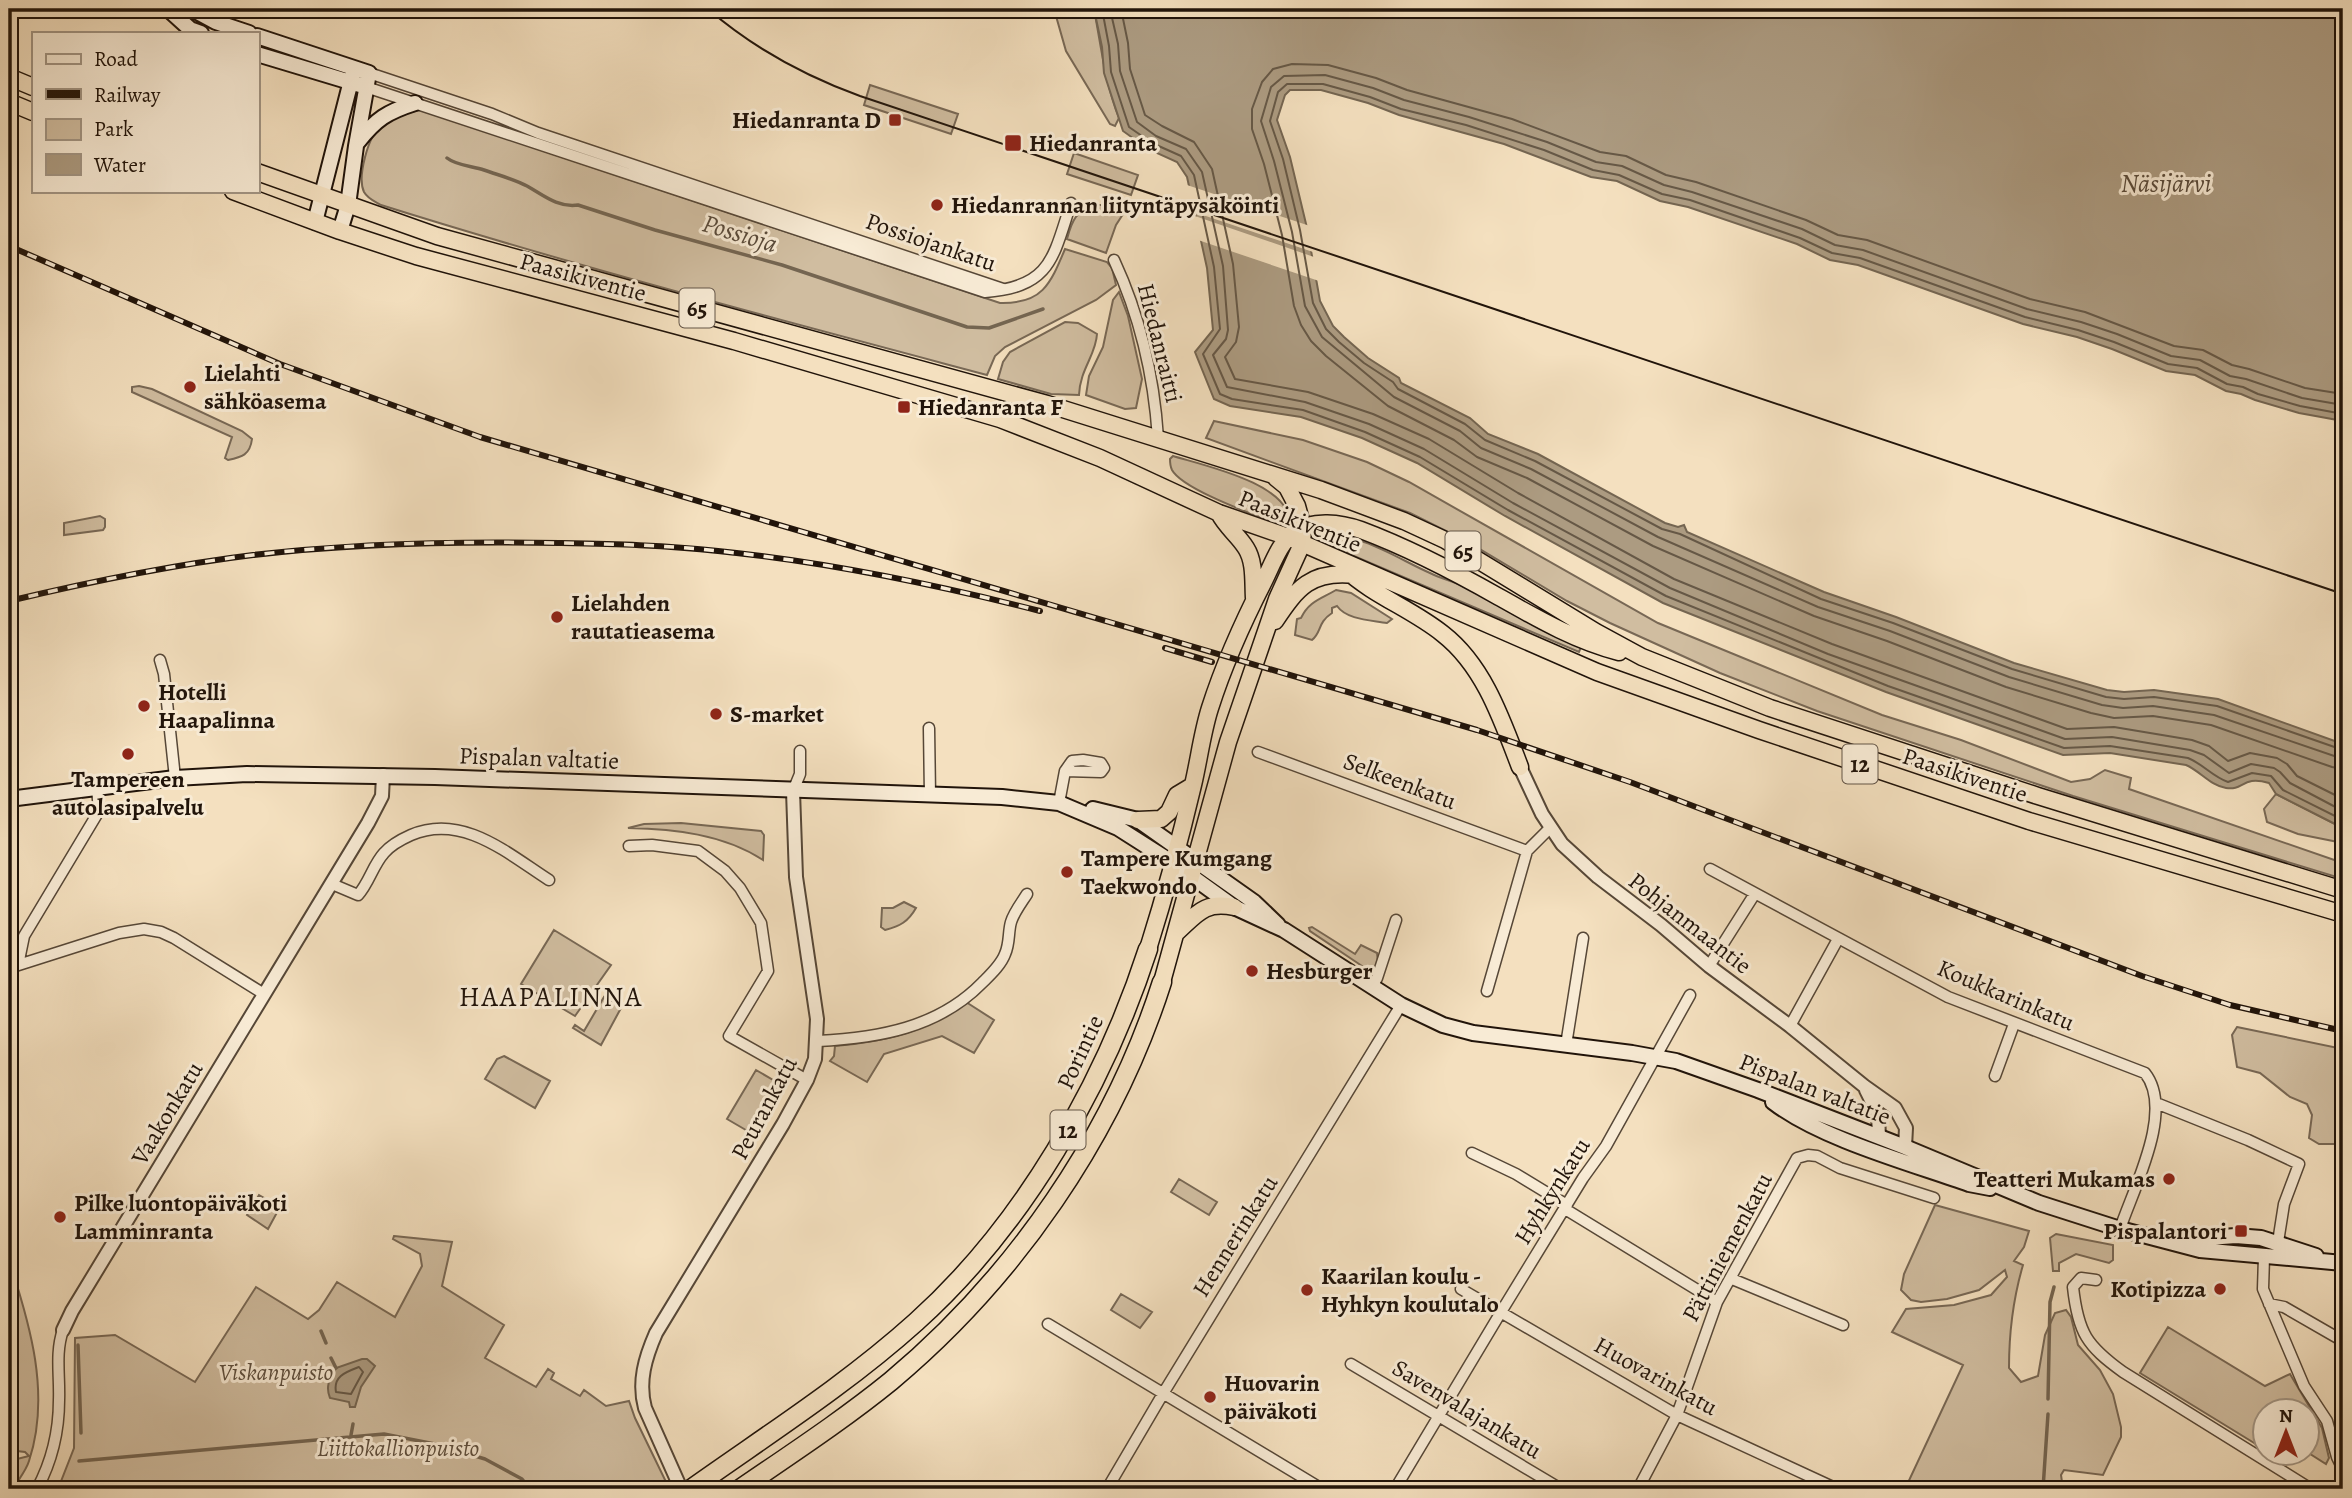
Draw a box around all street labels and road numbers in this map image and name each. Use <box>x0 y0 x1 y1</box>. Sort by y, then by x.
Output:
street label: Possiojankatu <box>862 205 1001 279</box>
street label: Paasikiventie <box>516 245 650 309</box>
street label: Hiedanraitti <box>1130 280 1190 406</box>
road number: 65 <box>680 288 714 328</box>
street label: Paasikiventie <box>1234 482 1366 560</box>
road number: 65 <box>1446 531 1480 570</box>
street label: Pispalan valtatie <box>458 739 620 777</box>
street label: Paasikiventie <box>1898 740 2032 810</box>
road number: 12 <box>1842 744 1878 784</box>
street label: Selkeenkatu <box>1339 745 1461 817</box>
street label: Pohjanmaantie <box>1622 865 1758 981</box>
street label: Koukkarinkatu <box>1932 952 2080 1038</box>
street label: Porintie <box>1049 1010 1111 1094</box>
street label: Pispalan valtatie <box>1735 1045 1895 1133</box>
street label: Peurankatu <box>723 1051 805 1165</box>
street label: Vaakonkatu <box>123 1055 210 1171</box>
road number: 12 <box>1050 1110 1086 1149</box>
street label: Hyhkynkatu <box>1507 1132 1597 1250</box>
street label: Pättiniemenkatu <box>1674 1167 1780 1327</box>
street label: Hennerinkatu <box>1185 1169 1285 1303</box>
street label: Huovarinkatu <box>1588 1329 1724 1423</box>
street label: Savenvalajankatu <box>1386 1352 1548 1466</box>

